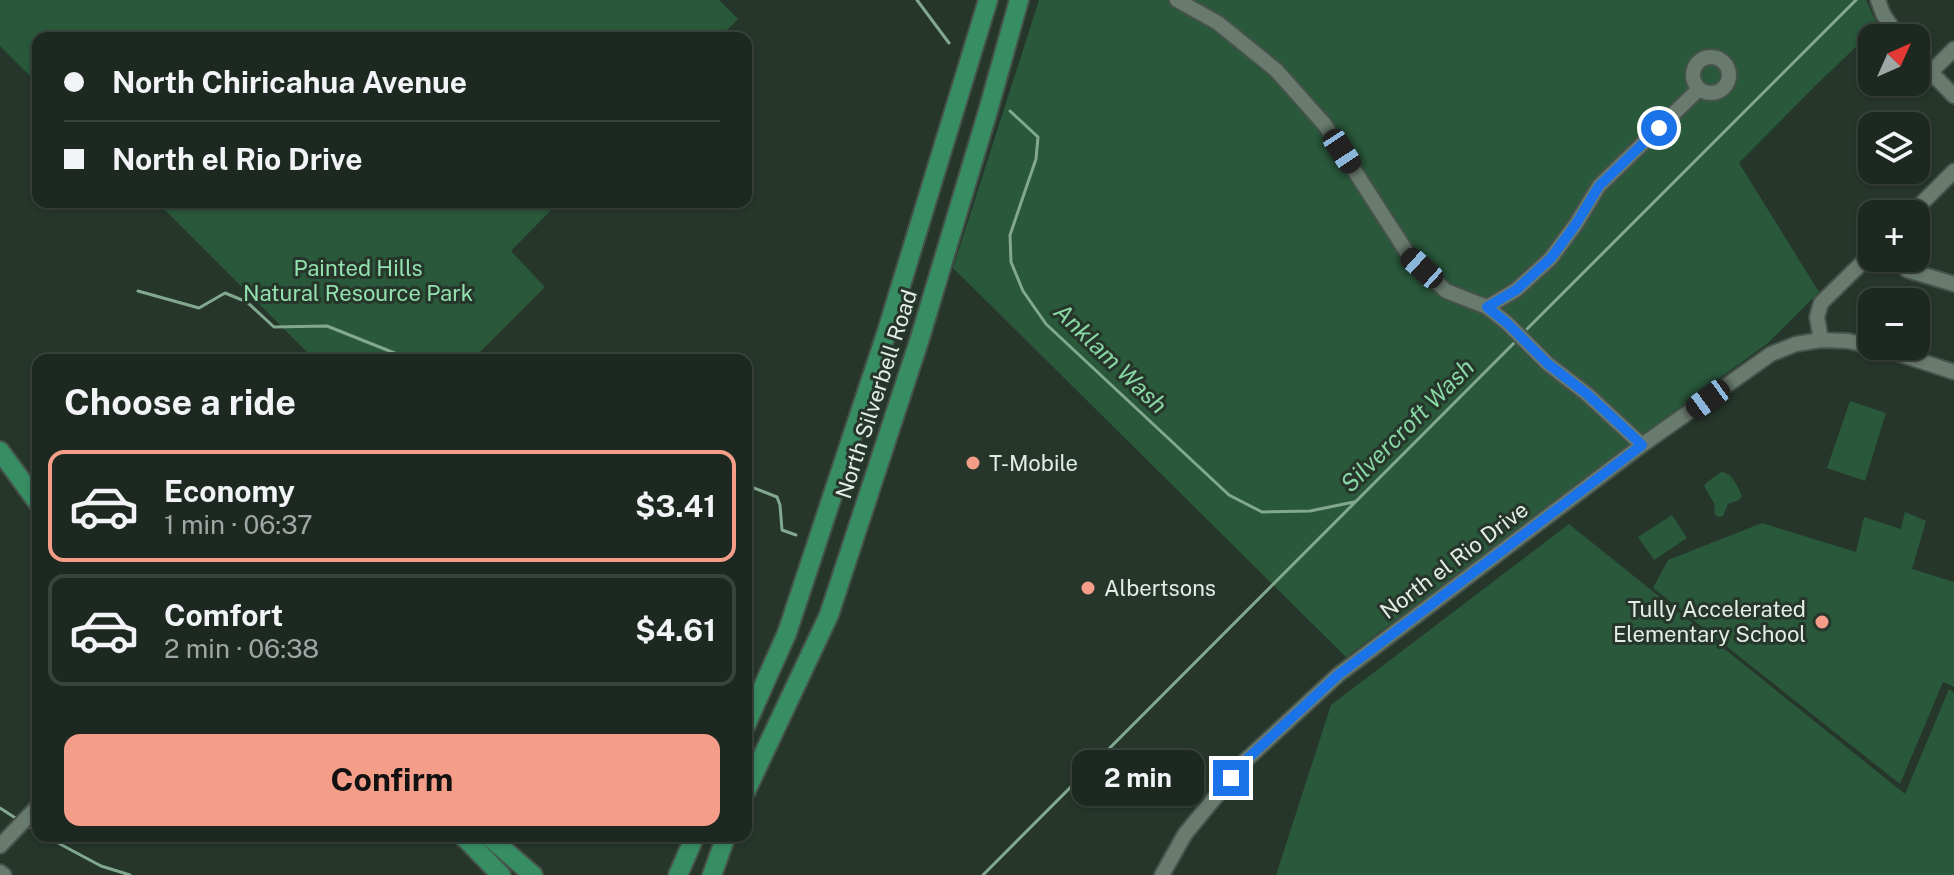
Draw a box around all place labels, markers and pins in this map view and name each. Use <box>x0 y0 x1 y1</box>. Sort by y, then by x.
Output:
place label: T-Mobile <box>989 450 1078 476</box>
marker: T-Mobile <box>964 454 982 472</box>
place label: Albertsons <box>1104 575 1216 601</box>
marker: Albertsons <box>1079 579 1097 597</box>
place label: Tully Accelerated Elementary School <box>1613 596 1806 647</box>
marker: Tully Accelerated Elementary School <box>1813 613 1831 631</box>

